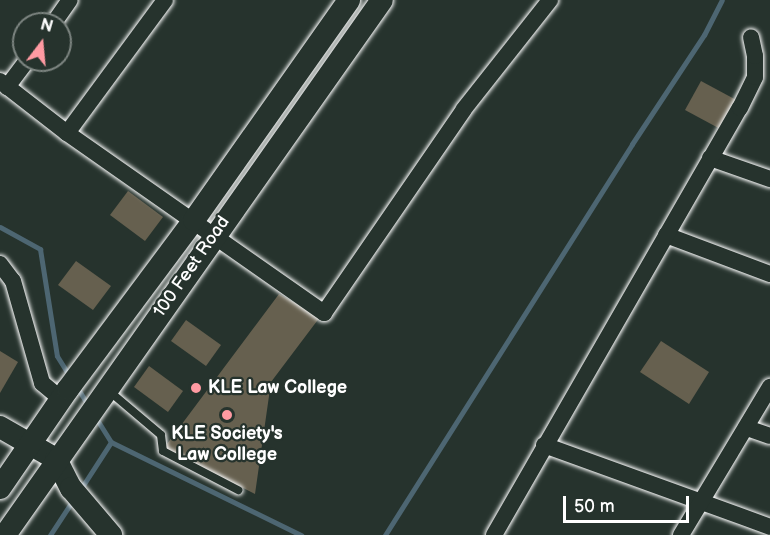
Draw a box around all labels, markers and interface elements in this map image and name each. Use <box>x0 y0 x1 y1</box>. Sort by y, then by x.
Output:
north arrow <box>12 12 72 72</box>
text: N <box>38 15 55 37</box>
street label: 100 Feet Road <box>149 212 235 322</box>
place label: KLE Law College <box>208 377 347 399</box>
marker: KLE Law College <box>189 381 203 395</box>
marker: KLE Society's Law College <box>220 408 234 422</box>
place label: KLE Society's Law College <box>171 424 283 466</box>
scale bar <box>566 484 692 522</box>
text: 50 m <box>574 496 615 517</box>

